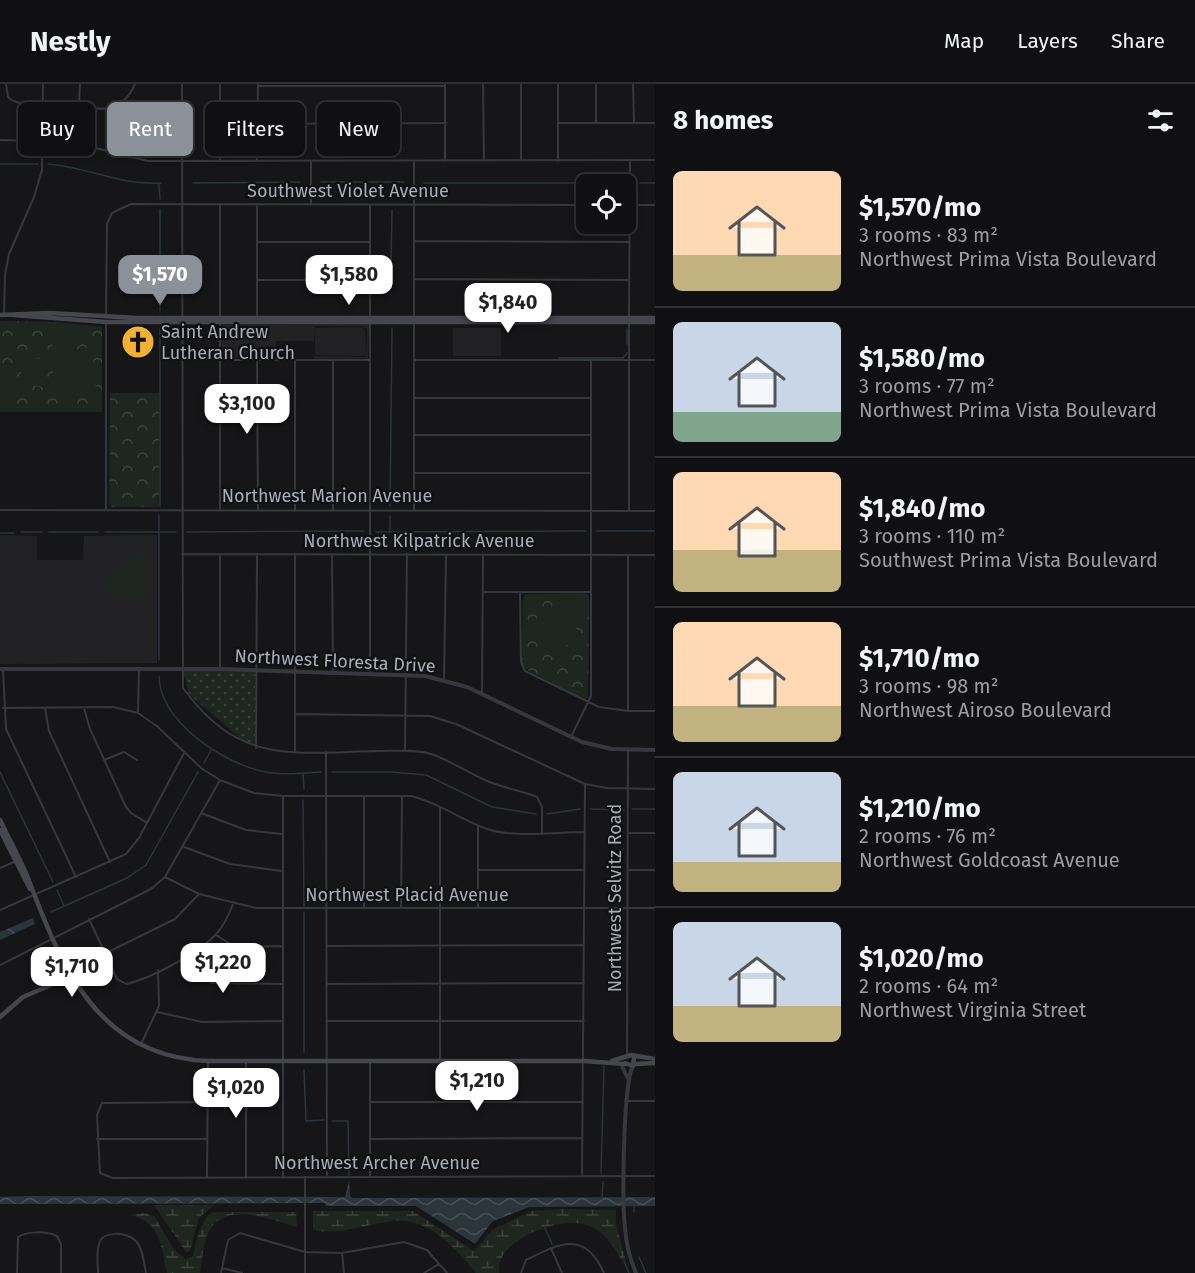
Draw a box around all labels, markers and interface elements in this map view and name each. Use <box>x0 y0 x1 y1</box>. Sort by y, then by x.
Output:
text: Nestly <box>30 25 111 58</box>
text: Map <box>944 28 984 54</box>
text: Layers <box>1017 28 1078 54</box>
text: Share <box>1111 28 1165 54</box>
chip: Buy <box>18 102 95 156</box>
chip: Rent <box>107 102 193 156</box>
chip: Filters <box>205 102 305 156</box>
chip: New <box>317 102 400 156</box>
icon: filters <box>1144 104 1177 137</box>
text: 8 homes <box>673 105 773 136</box>
map controls <box>576 174 636 234</box>
button: locate <box>576 174 636 234</box>
street label: Southwest Violet Avenue <box>247 180 449 202</box>
text: $1,570/mo <box>859 192 981 223</box>
icon: home <box>721 195 793 267</box>
text: 3 rooms · 83 m² <box>859 223 998 247</box>
text: Northwest Prima Vista Boulevard <box>859 247 1157 271</box>
pin: $1,570 <box>111 255 209 306</box>
pin: $1,580 <box>300 255 398 306</box>
text: $1,570 <box>132 262 188 286</box>
text: $1,580 <box>320 262 378 286</box>
pin: $1,840 <box>459 283 557 334</box>
text: $1,840 <box>479 290 537 314</box>
place label: Saint Andrew Lutheran Church <box>161 321 295 364</box>
church icon: Saint Andrew Lutheran Church <box>120 324 156 360</box>
text: $1,580/mo <box>859 343 985 374</box>
icon: home <box>721 346 793 418</box>
text: 3 rooms · 77 m² <box>859 374 995 398</box>
pin: $3,100 <box>198 384 296 435</box>
text: $3,100 <box>219 391 275 415</box>
text: Northwest Prima Vista Boulevard <box>859 398 1157 422</box>
street label: Northwest Marion Avenue <box>222 485 432 507</box>
text: $1,840/mo <box>859 493 986 524</box>
icon: home <box>721 496 793 568</box>
text: 3 rooms · 110 m² <box>859 524 1005 548</box>
street label: Northwest Kilpatrick Avenue <box>303 530 535 552</box>
text: Southwest Prima Vista Boulevard <box>859 548 1158 572</box>
text: $1,710/mo <box>859 643 980 674</box>
street label: Northwest Floresta Drive <box>234 645 436 677</box>
icon: home <box>721 646 793 718</box>
text: 3 rooms · 98 m² <box>859 674 999 698</box>
text: Northwest Airoso Boulevard <box>859 698 1112 722</box>
text: $1,210/mo <box>859 793 981 824</box>
icon: home <box>721 796 793 868</box>
street label: Northwest Selvitz Road <box>604 804 626 992</box>
text: 2 rooms · 76 m² <box>859 824 996 848</box>
text: Northwest Goldcoast Avenue <box>859 848 1120 872</box>
street label: Northwest Placid Avenue <box>305 884 509 906</box>
pin: $1,220 <box>174 943 272 994</box>
text: $1,020/mo <box>859 943 984 974</box>
icon: home <box>721 946 793 1018</box>
pin: $1,710 <box>23 947 121 998</box>
text: $1,220 <box>195 950 251 974</box>
text: $1,710 <box>45 954 99 978</box>
text: 2 rooms · 64 m² <box>859 974 998 998</box>
text: Northwest Virginia Street <box>859 998 1086 1022</box>
pin: $1,210 <box>428 1061 526 1112</box>
pin: $1,020 <box>187 1068 285 1119</box>
text: $1,210 <box>449 1068 505 1092</box>
text: $1,020 <box>207 1075 265 1099</box>
street label: Northwest Archer Avenue <box>274 1152 480 1174</box>

